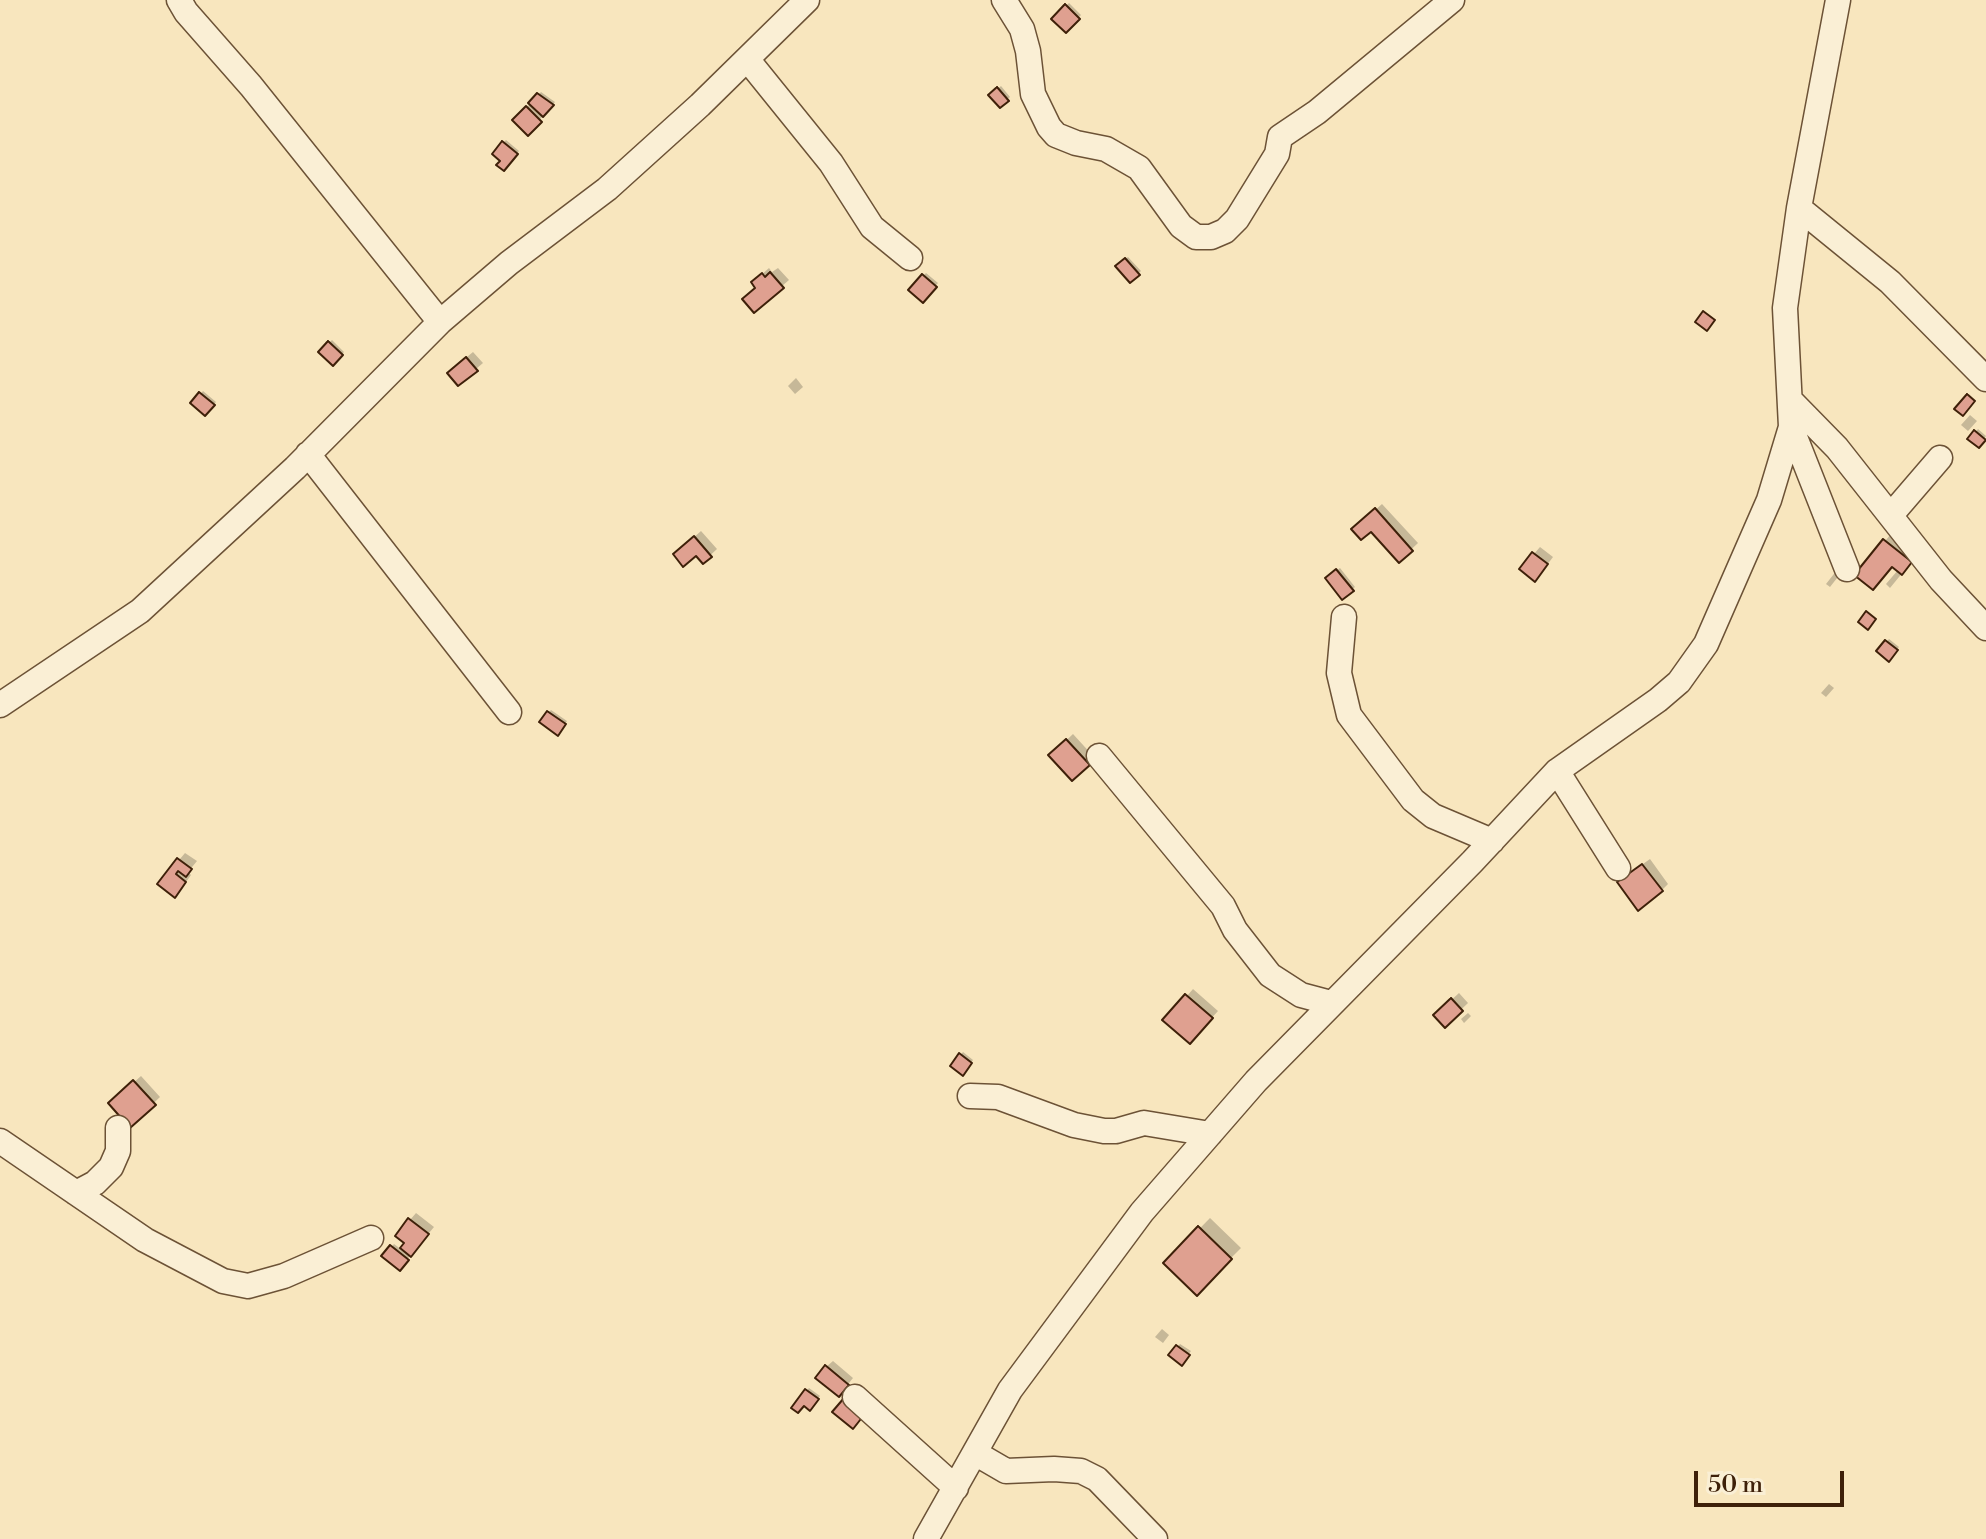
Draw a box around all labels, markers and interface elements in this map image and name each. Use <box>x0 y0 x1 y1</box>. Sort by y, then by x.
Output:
scale bar <box>1698 1455 1848 1505</box>
text: 50 m <box>1708 1470 1763 1500</box>

